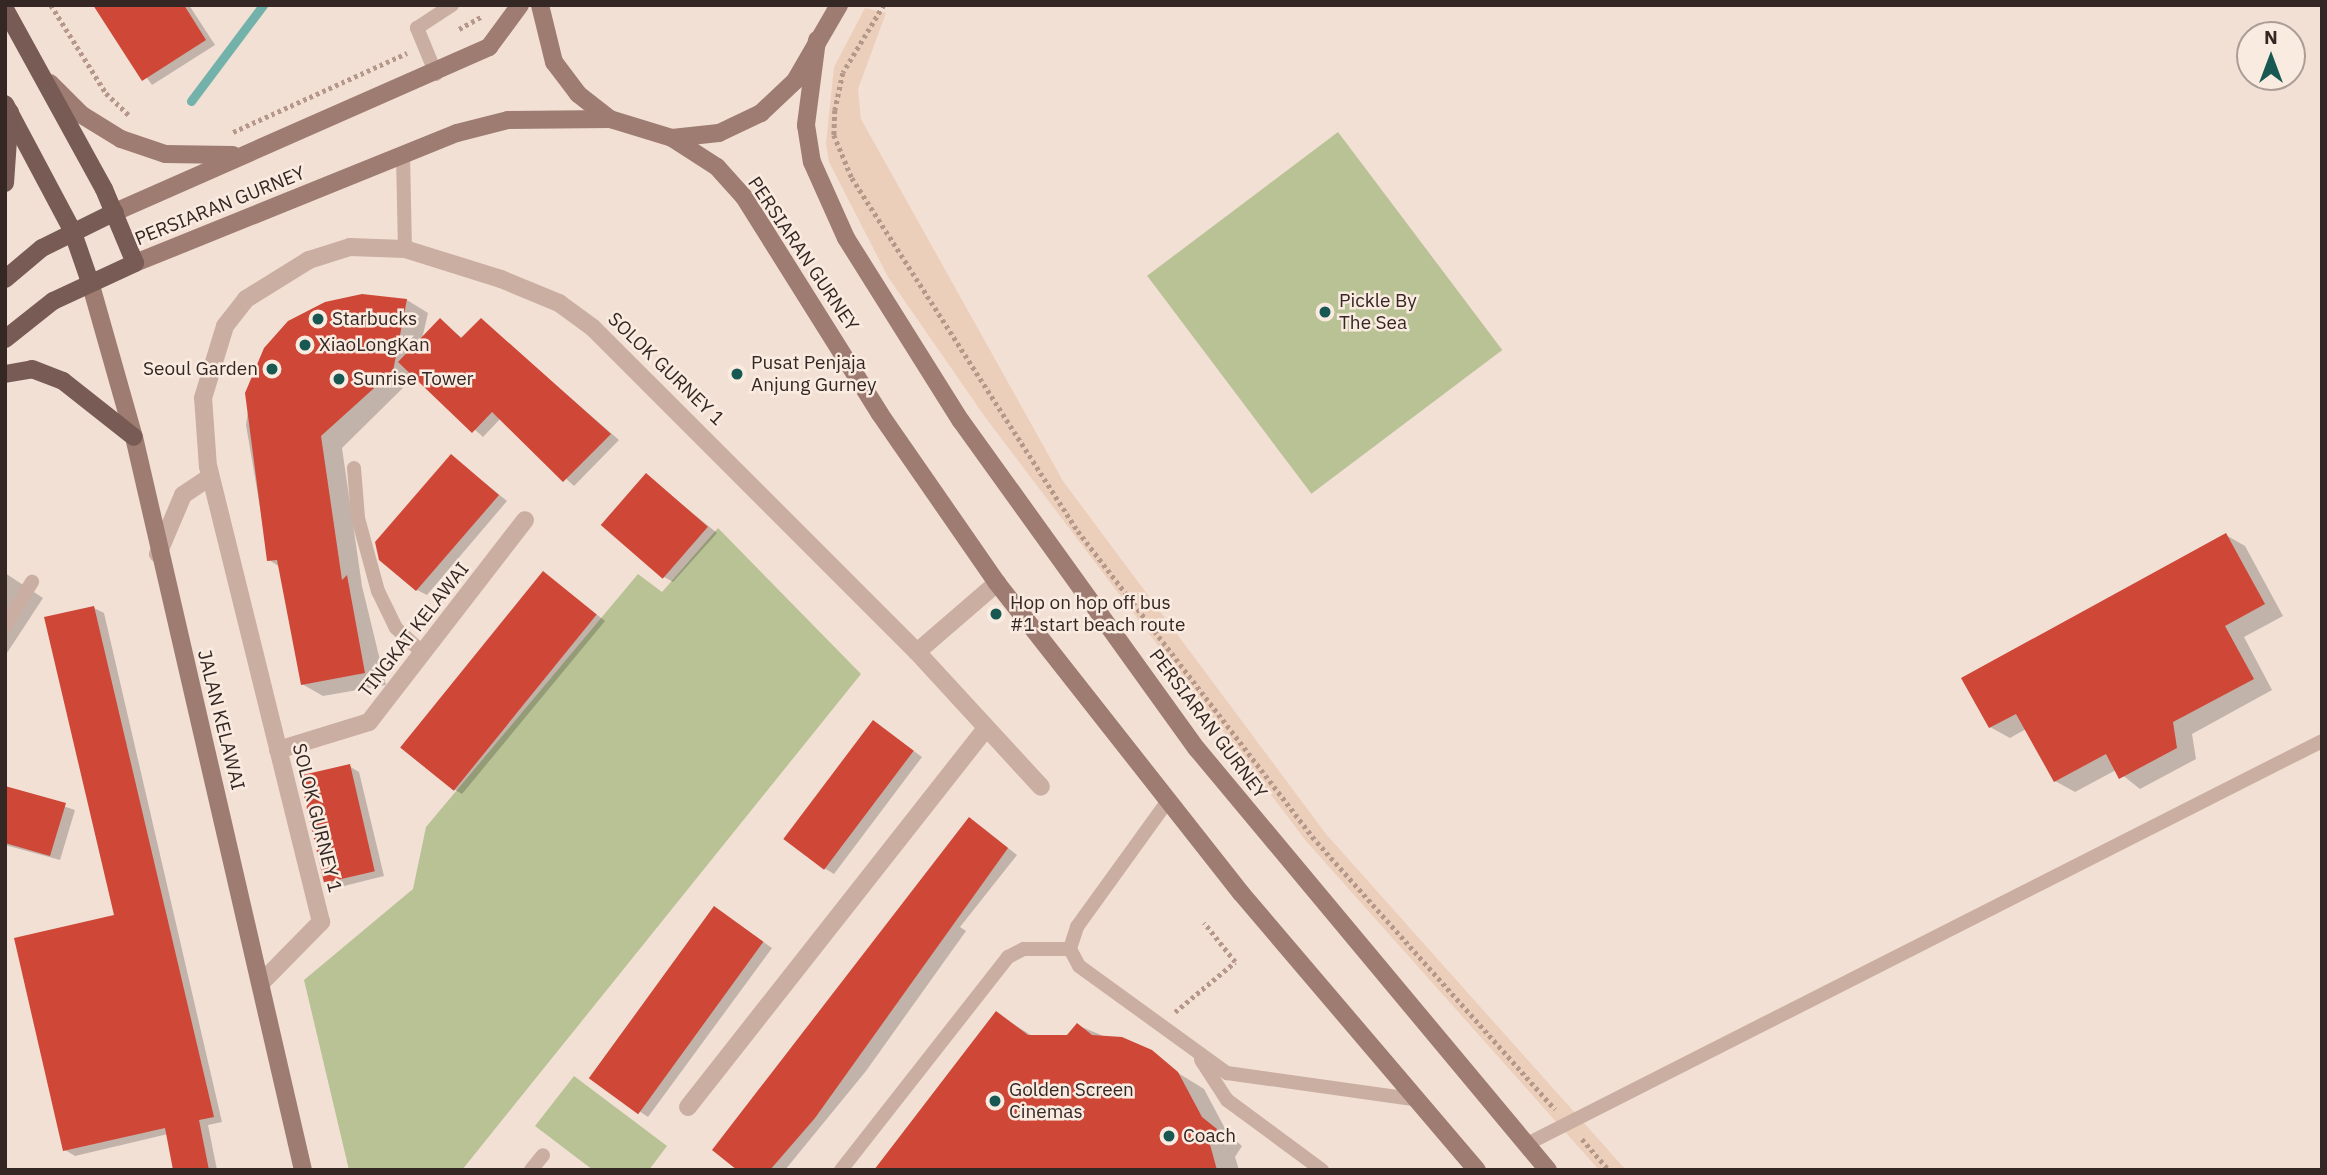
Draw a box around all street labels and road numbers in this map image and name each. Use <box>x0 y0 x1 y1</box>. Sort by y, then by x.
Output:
street label: PERSIARAN GURNEY <box>132 161 308 251</box>
street label: PERSIARAN GURNEY <box>743 172 863 336</box>
street label: SOLOK GURNEY 1 <box>603 308 729 430</box>
street label: TINGKAT KELAWAI <box>354 558 474 702</box>
street label: PERSIARAN GURNEY <box>1144 645 1272 803</box>
street label: JALAN KELAWAI <box>193 648 249 792</box>
street label: SOLOK GURNEY 1 <box>287 741 347 895</box>

